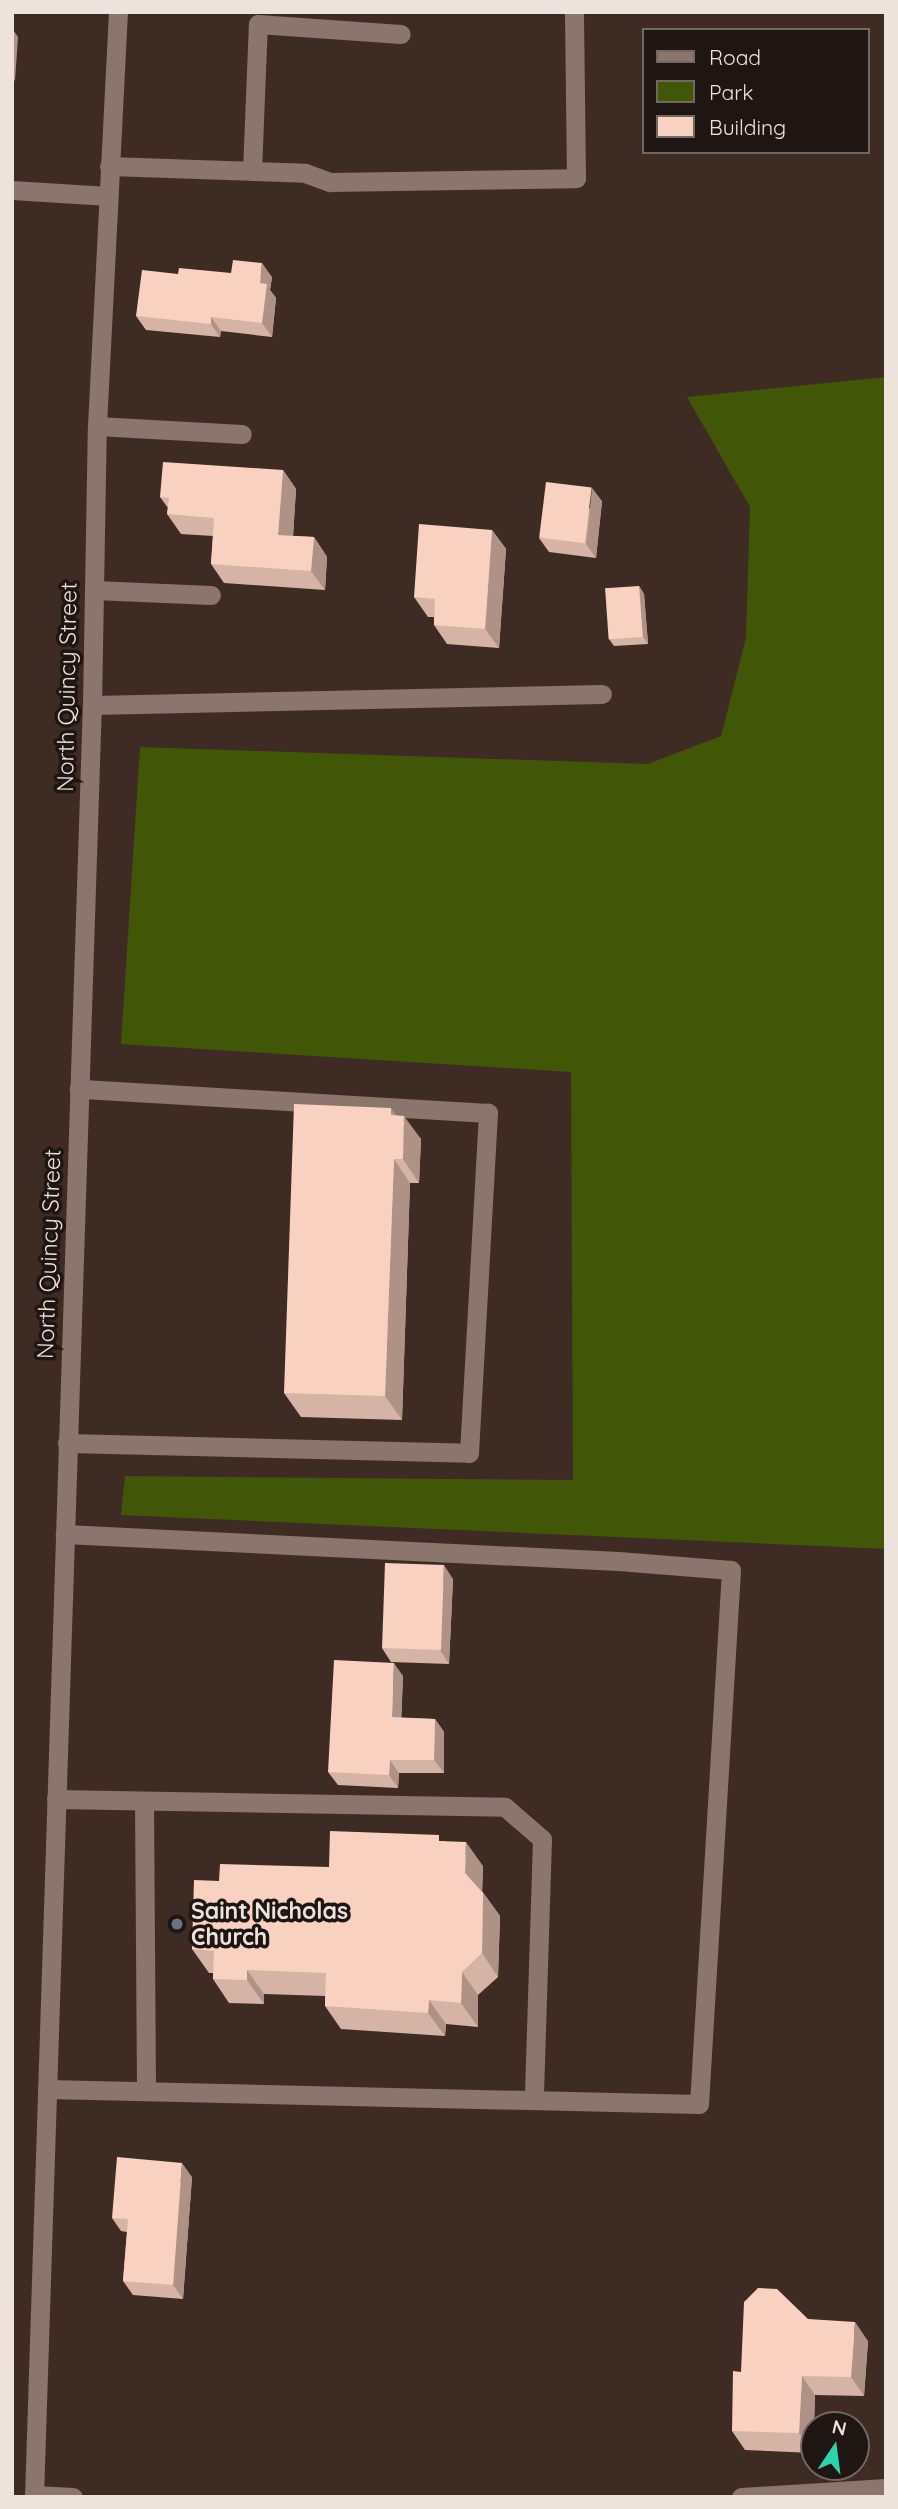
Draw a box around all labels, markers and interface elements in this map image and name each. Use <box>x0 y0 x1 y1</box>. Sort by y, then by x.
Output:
legend <box>642 28 870 154</box>
text: Road <box>709 44 761 70</box>
text: Park <box>709 79 753 105</box>
text: Building <box>709 114 786 140</box>
street label: North Quincy Street <box>51 582 83 792</box>
street label: North Quincy Street <box>32 1149 66 1359</box>
place label: Saint Nicholas Church <box>191 1897 348 1951</box>
marker: Saint Nicholas Church <box>169 1916 185 1932</box>
north arrow <box>800 2411 870 2481</box>
text: N <box>830 2414 849 2441</box>

